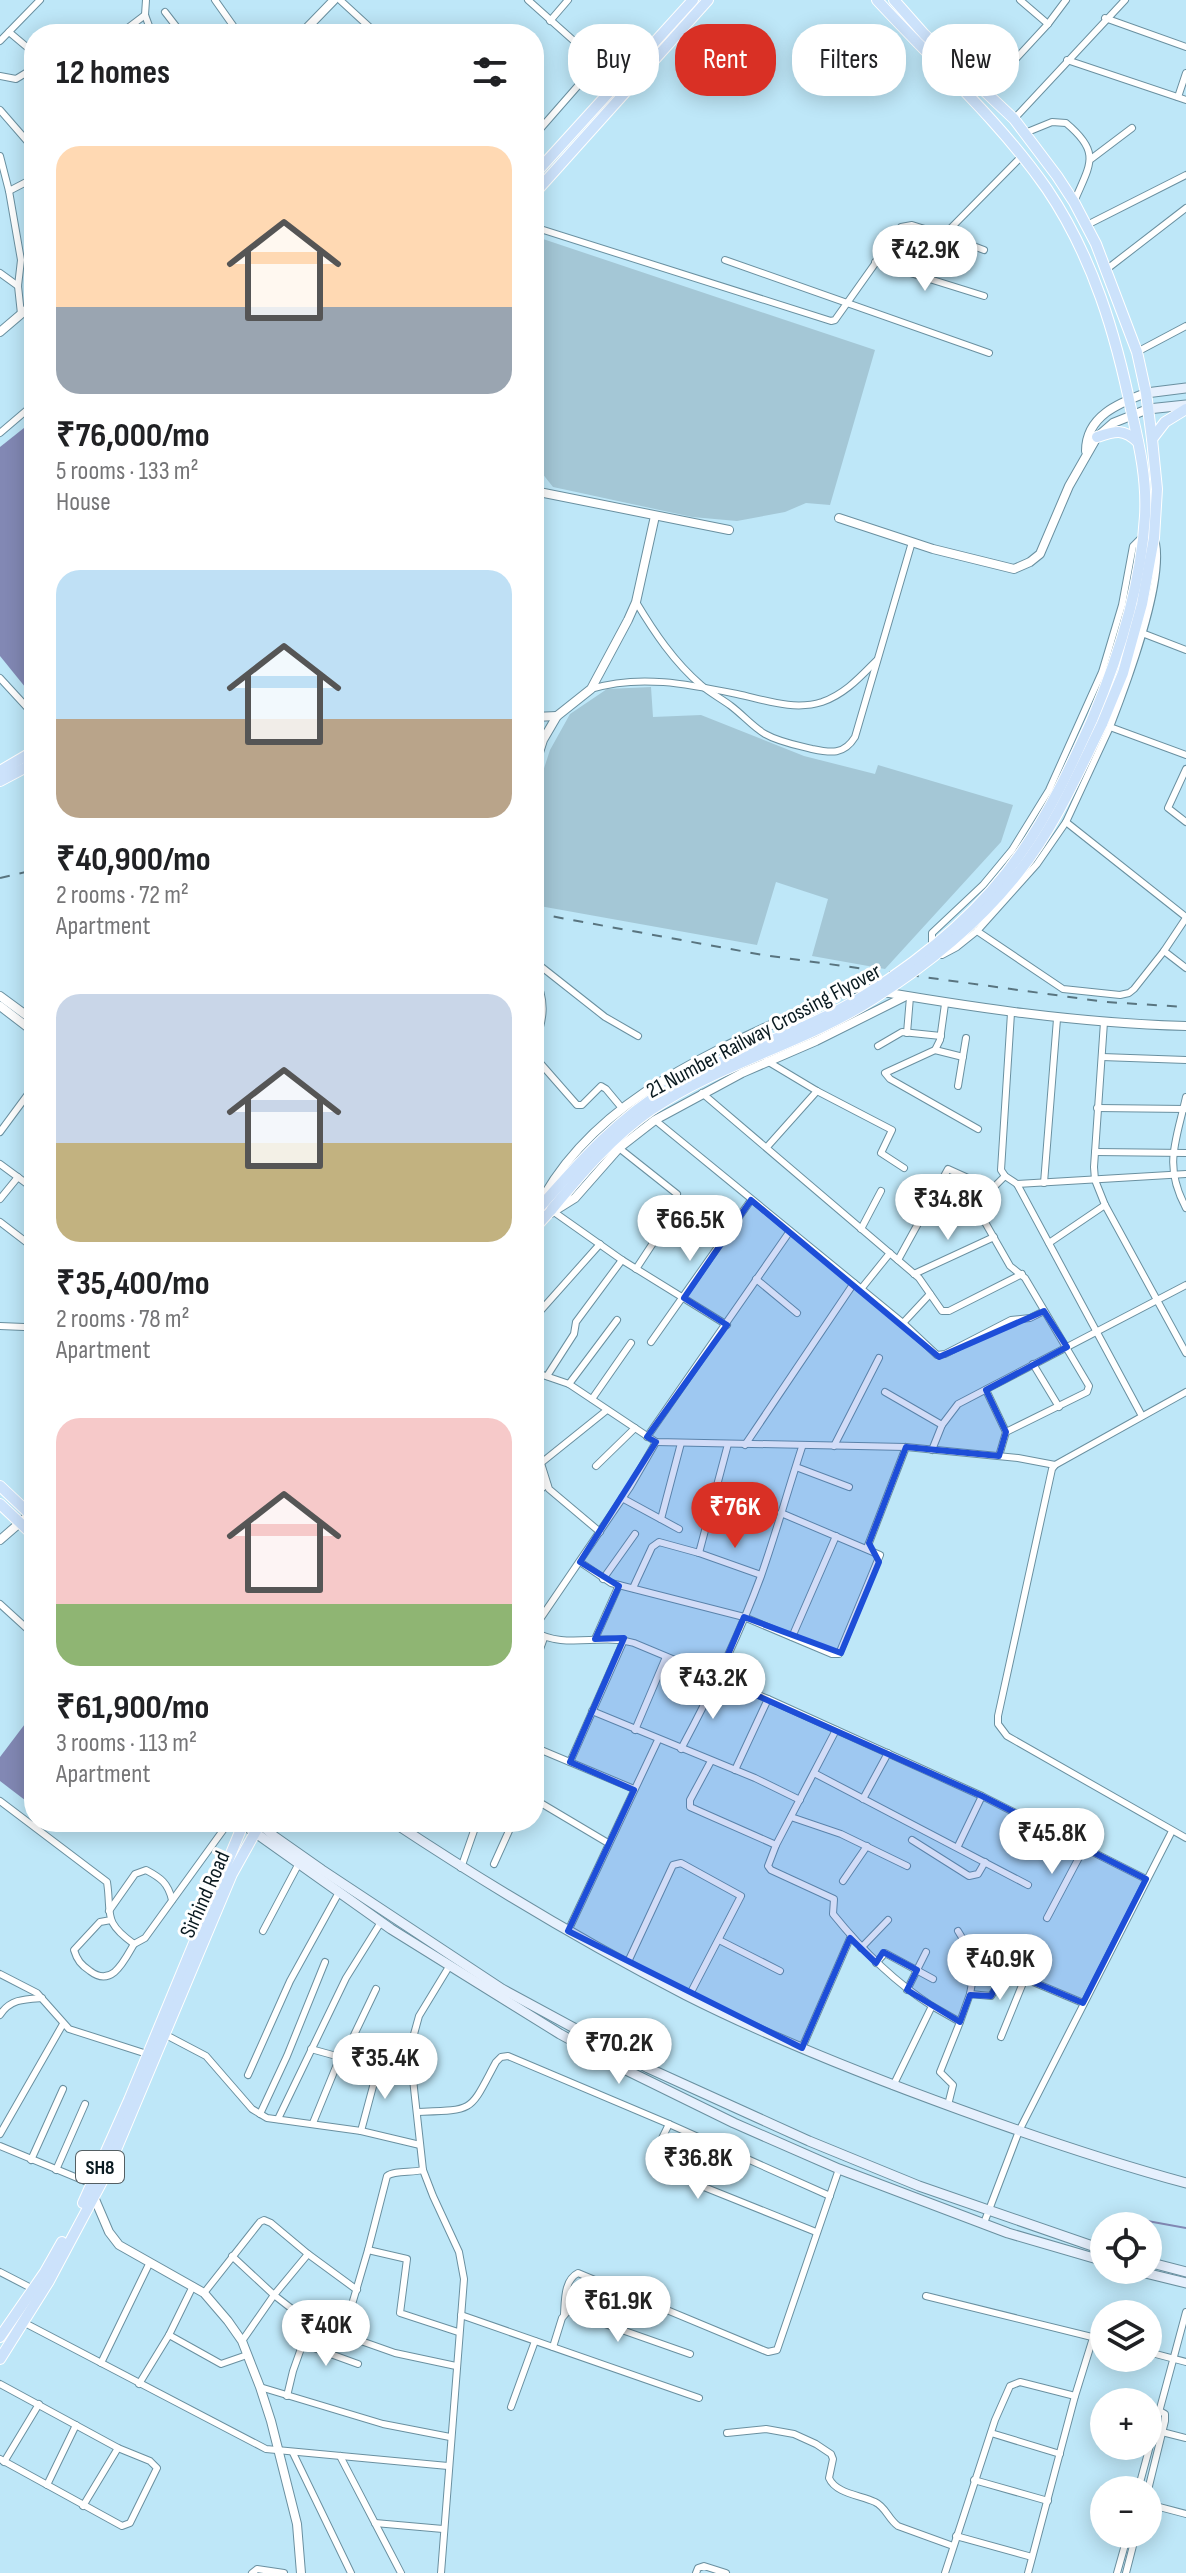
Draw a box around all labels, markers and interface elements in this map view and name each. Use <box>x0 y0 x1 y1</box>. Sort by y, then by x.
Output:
chip: Buy <box>568 24 659 96</box>
chip: Rent <box>675 24 776 96</box>
chip: Filters <box>792 24 906 96</box>
chip: New <box>922 24 1019 96</box>
icon: filters <box>468 50 512 94</box>
text: 12 homes <box>56 52 170 93</box>
icon: home <box>212 198 356 342</box>
pin: ₹42.9K <box>860 225 990 293</box>
text: ₹42.9K <box>890 235 960 266</box>
text: ₹76,000/mo <box>56 415 210 456</box>
text: 5 rooms · 133 m² <box>56 456 198 487</box>
text: House <box>56 487 111 518</box>
icon: home <box>212 622 356 766</box>
text: ₹40,900/mo <box>56 839 211 880</box>
text: 2 rooms · 72 m² <box>56 880 189 911</box>
text: Apartment <box>56 911 150 942</box>
street label: 21 Number Railway Crossing Flyover <box>642 958 886 1105</box>
icon: home <box>212 1046 356 1190</box>
pin: ₹34.8K <box>883 1174 1013 1242</box>
text: ₹34.8K <box>913 1184 983 1215</box>
pin: ₹66.5K <box>625 1195 755 1263</box>
text: ₹66.5K <box>655 1205 725 1236</box>
text: ₹35,400/mo <box>56 1263 210 1304</box>
text: 2 rooms · 78 m² <box>56 1304 190 1335</box>
text: Apartment <box>56 1335 150 1366</box>
icon: home <box>212 1470 356 1614</box>
pin: ₹76K <box>688 1482 782 1550</box>
text: ₹76K <box>709 1492 761 1523</box>
pin: ₹43.2K <box>648 1653 778 1721</box>
text: ₹43.2K <box>678 1663 748 1694</box>
text: ₹61,900/mo <box>56 1687 209 1728</box>
text: 3 rooms · 113 m² <box>56 1728 197 1759</box>
text: Apartment <box>56 1759 150 1790</box>
pin: ₹45.8K <box>987 1808 1117 1876</box>
text: ₹45.8K <box>1017 1818 1087 1849</box>
street label: Sirhind Road <box>174 1847 236 1942</box>
pin: ₹40.9K <box>935 1934 1065 2002</box>
text: ₹40.9K <box>965 1944 1035 1975</box>
pin: ₹70.2K <box>554 2018 684 2086</box>
text: ₹70.2K <box>585 2028 653 2059</box>
pin: ₹35.4K <box>320 2033 450 2101</box>
text: ₹35.4K <box>351 2043 419 2074</box>
pin: ₹36.8K <box>633 2133 763 2201</box>
text: ₹36.8K <box>663 2143 733 2174</box>
road number: SH8 <box>76 2151 124 2183</box>
map controls <box>1090 2212 1162 2548</box>
button: locate <box>1090 2212 1162 2284</box>
pin: ₹61.9K <box>553 2276 683 2344</box>
text: ₹61.9K <box>584 2286 652 2317</box>
pin: ₹40K <box>279 2300 373 2368</box>
button: layers <box>1090 2300 1162 2372</box>
text: ₹40K <box>300 2310 352 2341</box>
button: + <box>1090 2388 1162 2460</box>
button: − <box>1090 2476 1162 2548</box>

